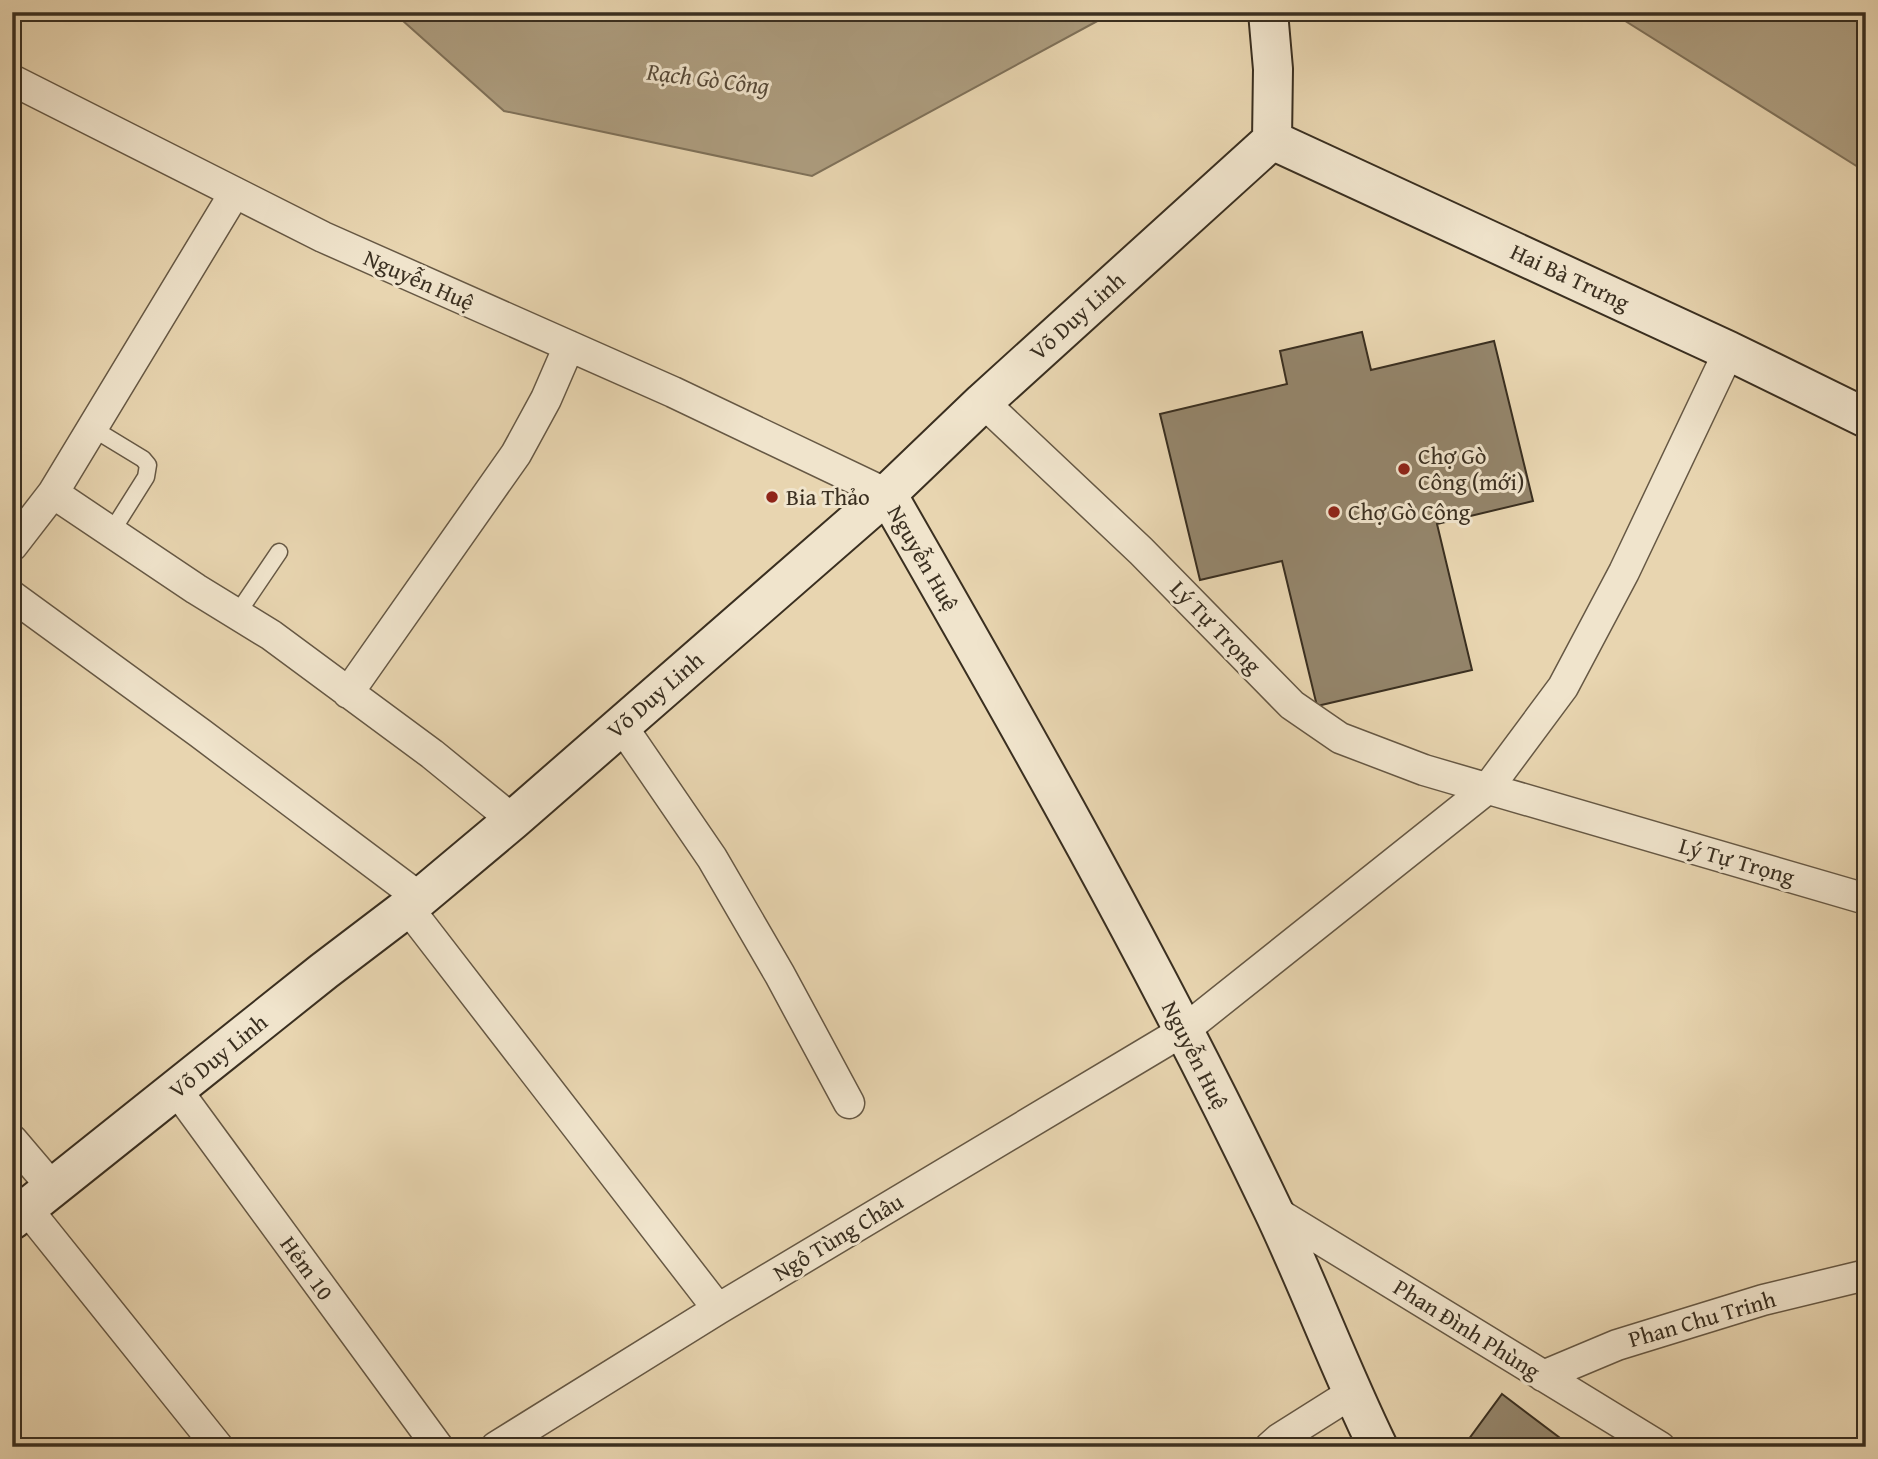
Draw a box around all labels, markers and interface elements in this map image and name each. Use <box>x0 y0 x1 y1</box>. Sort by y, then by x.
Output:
water label: Rạch Gò Công <box>644 54 771 103</box>
street label: Hai Bà Trưng <box>1505 235 1636 319</box>
street label: Nguyễn Huệ <box>359 241 480 319</box>
street label: Võ Duy Linh <box>1022 264 1132 367</box>
place label: Chợ Gò Công (mới) <box>1418 439 1524 498</box>
marker: Chợ Gò Công (mới) <box>1396 461 1412 477</box>
place label: Bia Thảo <box>786 480 870 513</box>
marker: Bia Thảo <box>764 489 780 505</box>
place label: Chợ Gò Công <box>1348 495 1471 528</box>
street label: Nguyễn Huệ <box>880 499 967 617</box>
marker: Chợ Gò Công <box>1326 504 1342 520</box>
street label: Lý Tự Trọng <box>1163 572 1270 681</box>
street label: Võ Duy Linh <box>599 643 710 746</box>
street label: Lý Tự Trọng <box>1676 828 1799 893</box>
street label: Nguyễn Huệ <box>1154 995 1237 1115</box>
street label: Võ Duy Linh <box>161 1006 274 1106</box>
street label: Ngô Tùng Châu <box>766 1184 910 1289</box>
street label: Hẻm 10 <box>273 1229 342 1307</box>
street label: Phan Đình Phùng <box>1387 1270 1548 1387</box>
street label: Phan Chu Trinh <box>1624 1282 1779 1355</box>

